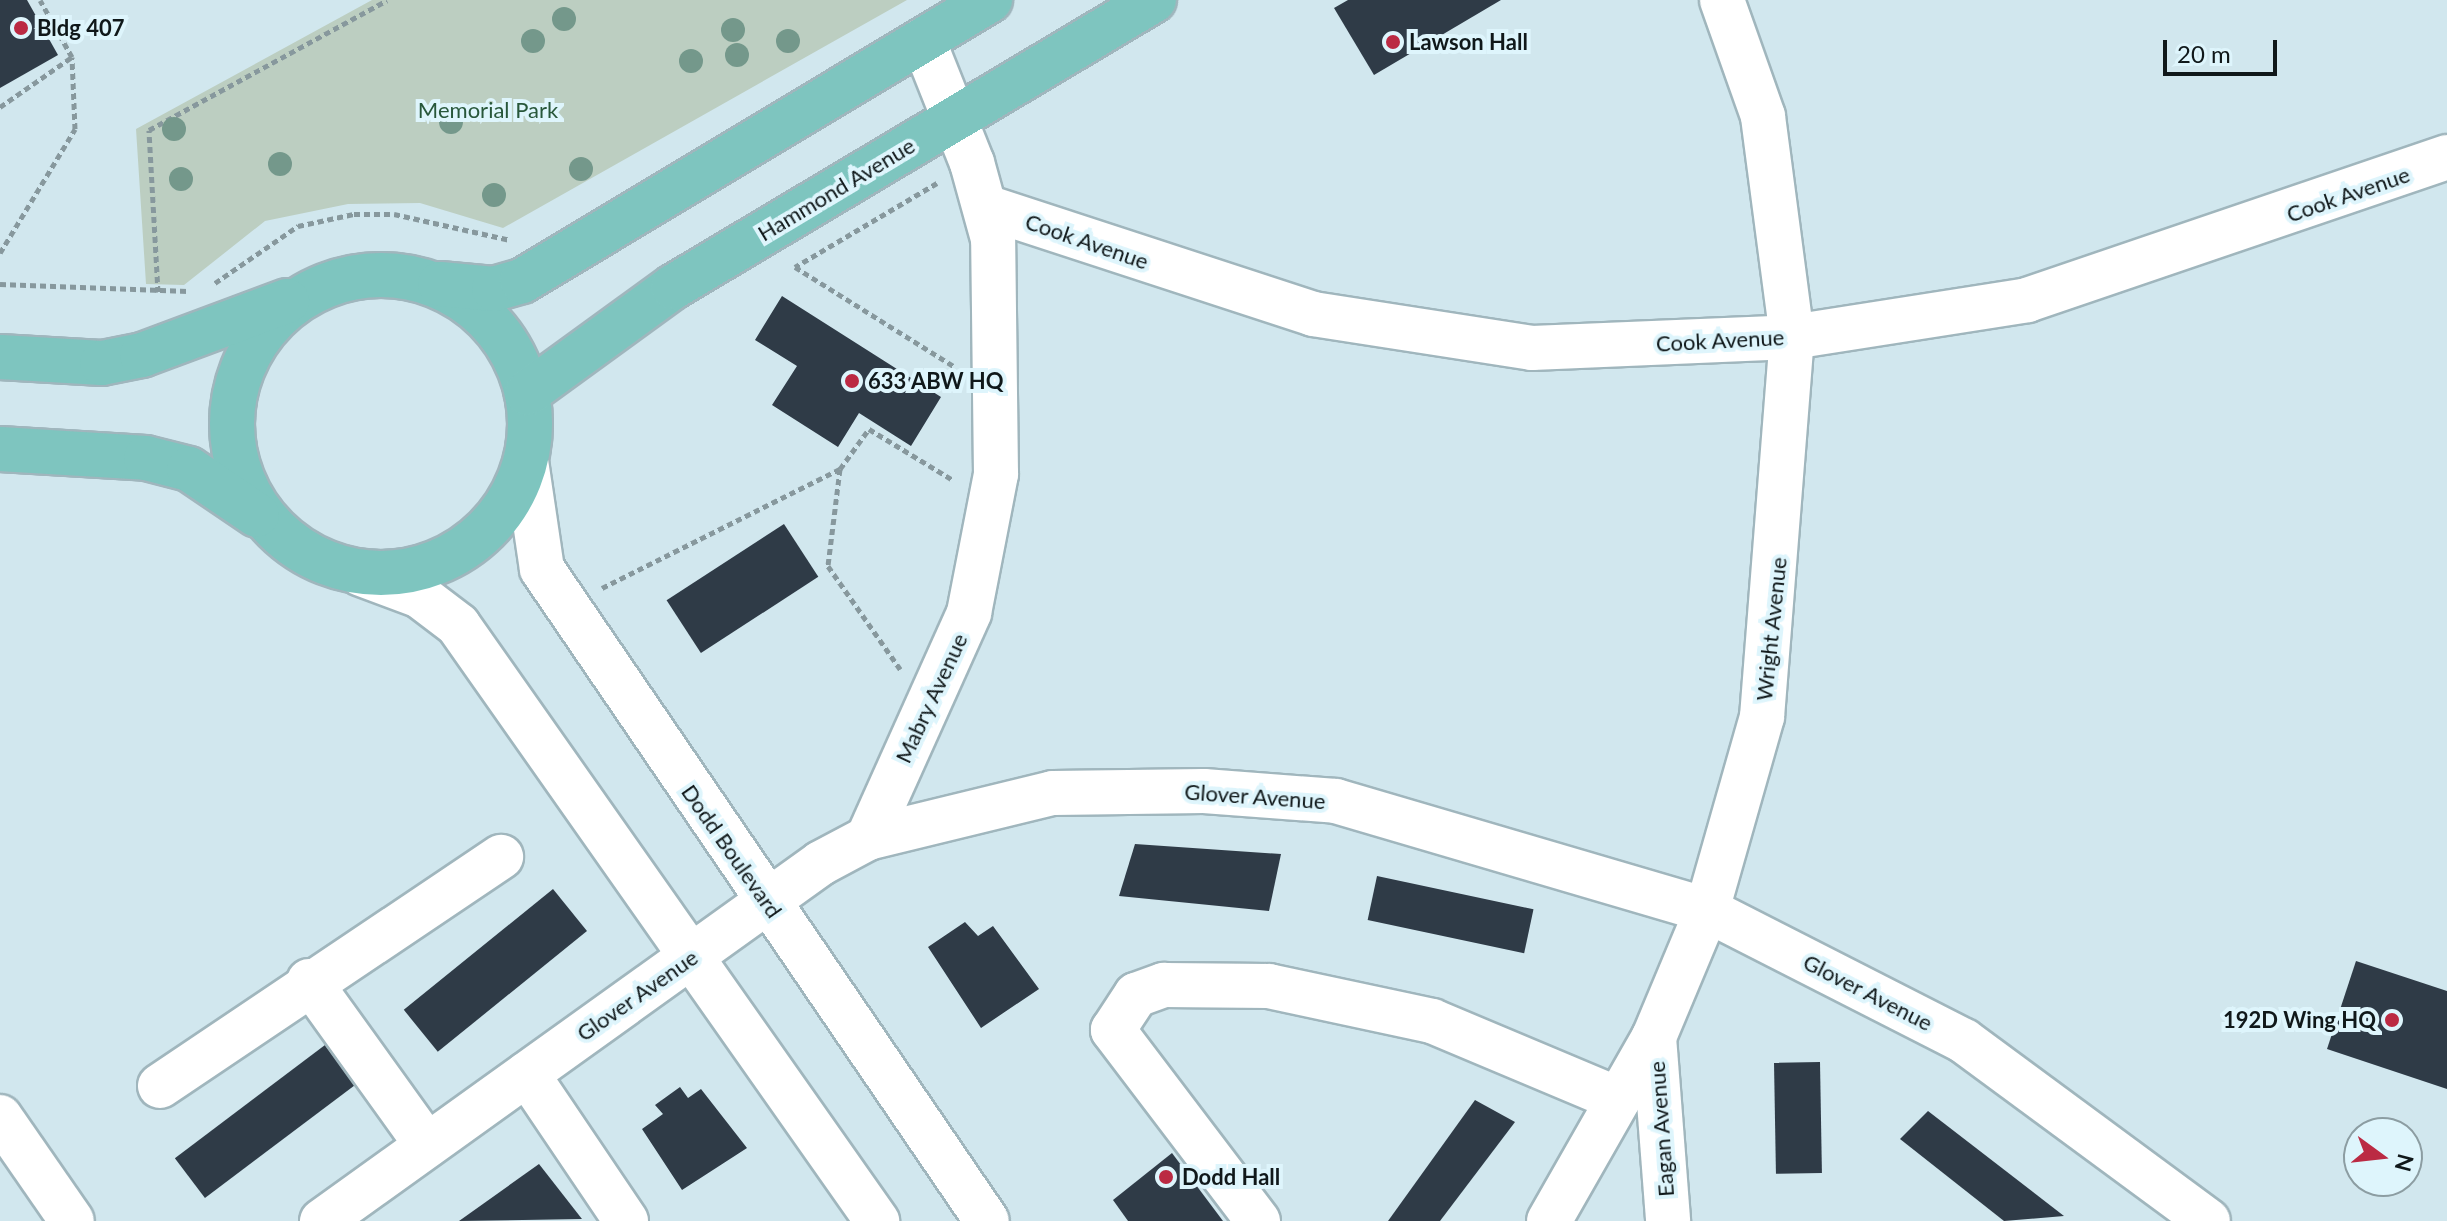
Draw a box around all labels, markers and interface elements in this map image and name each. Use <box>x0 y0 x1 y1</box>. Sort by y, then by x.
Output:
place label: Bldg 407 <box>37 15 124 41</box>
marker: Bldg 407 <box>12 19 30 37</box>
scale bar <box>2167 24 2281 74</box>
place label: Lawson Hall <box>1409 29 1528 55</box>
marker: Lawson Hall <box>1384 33 1402 51</box>
text: 20 m <box>2177 39 2231 68</box>
park label: Memorial Park <box>418 97 558 123</box>
street label: Hammond Avenue <box>752 132 920 246</box>
street label: Cook Avenue <box>2283 161 2413 227</box>
street label: Cook Avenue <box>1022 208 1152 274</box>
street label: Cook Avenue <box>1655 323 1785 357</box>
place label: 633 ABW HQ <box>868 368 1004 394</box>
marker: 633 ABW HQ <box>843 372 861 390</box>
street label: Wright Avenue <box>1750 555 1792 703</box>
street label: Mabry Avenue <box>889 628 973 768</box>
street label: Glover Avenue <box>1183 778 1327 814</box>
street label: Dodd Boulevard <box>676 779 788 923</box>
street label: Glover Avenue <box>571 943 703 1047</box>
street label: Glover Avenue <box>1799 948 1937 1036</box>
place label: 192D Wing HQ <box>2223 1007 2376 1033</box>
marker: 192D Wing HQ <box>2383 1011 2401 1029</box>
street label: Eagan Avenue <box>1643 1060 1679 1198</box>
north arrow <box>2343 1117 2423 1197</box>
text: N <box>2390 1151 2420 1174</box>
place label: Dodd Hall <box>1182 1164 1280 1190</box>
marker: Dodd Hall <box>1157 1168 1175 1186</box>

